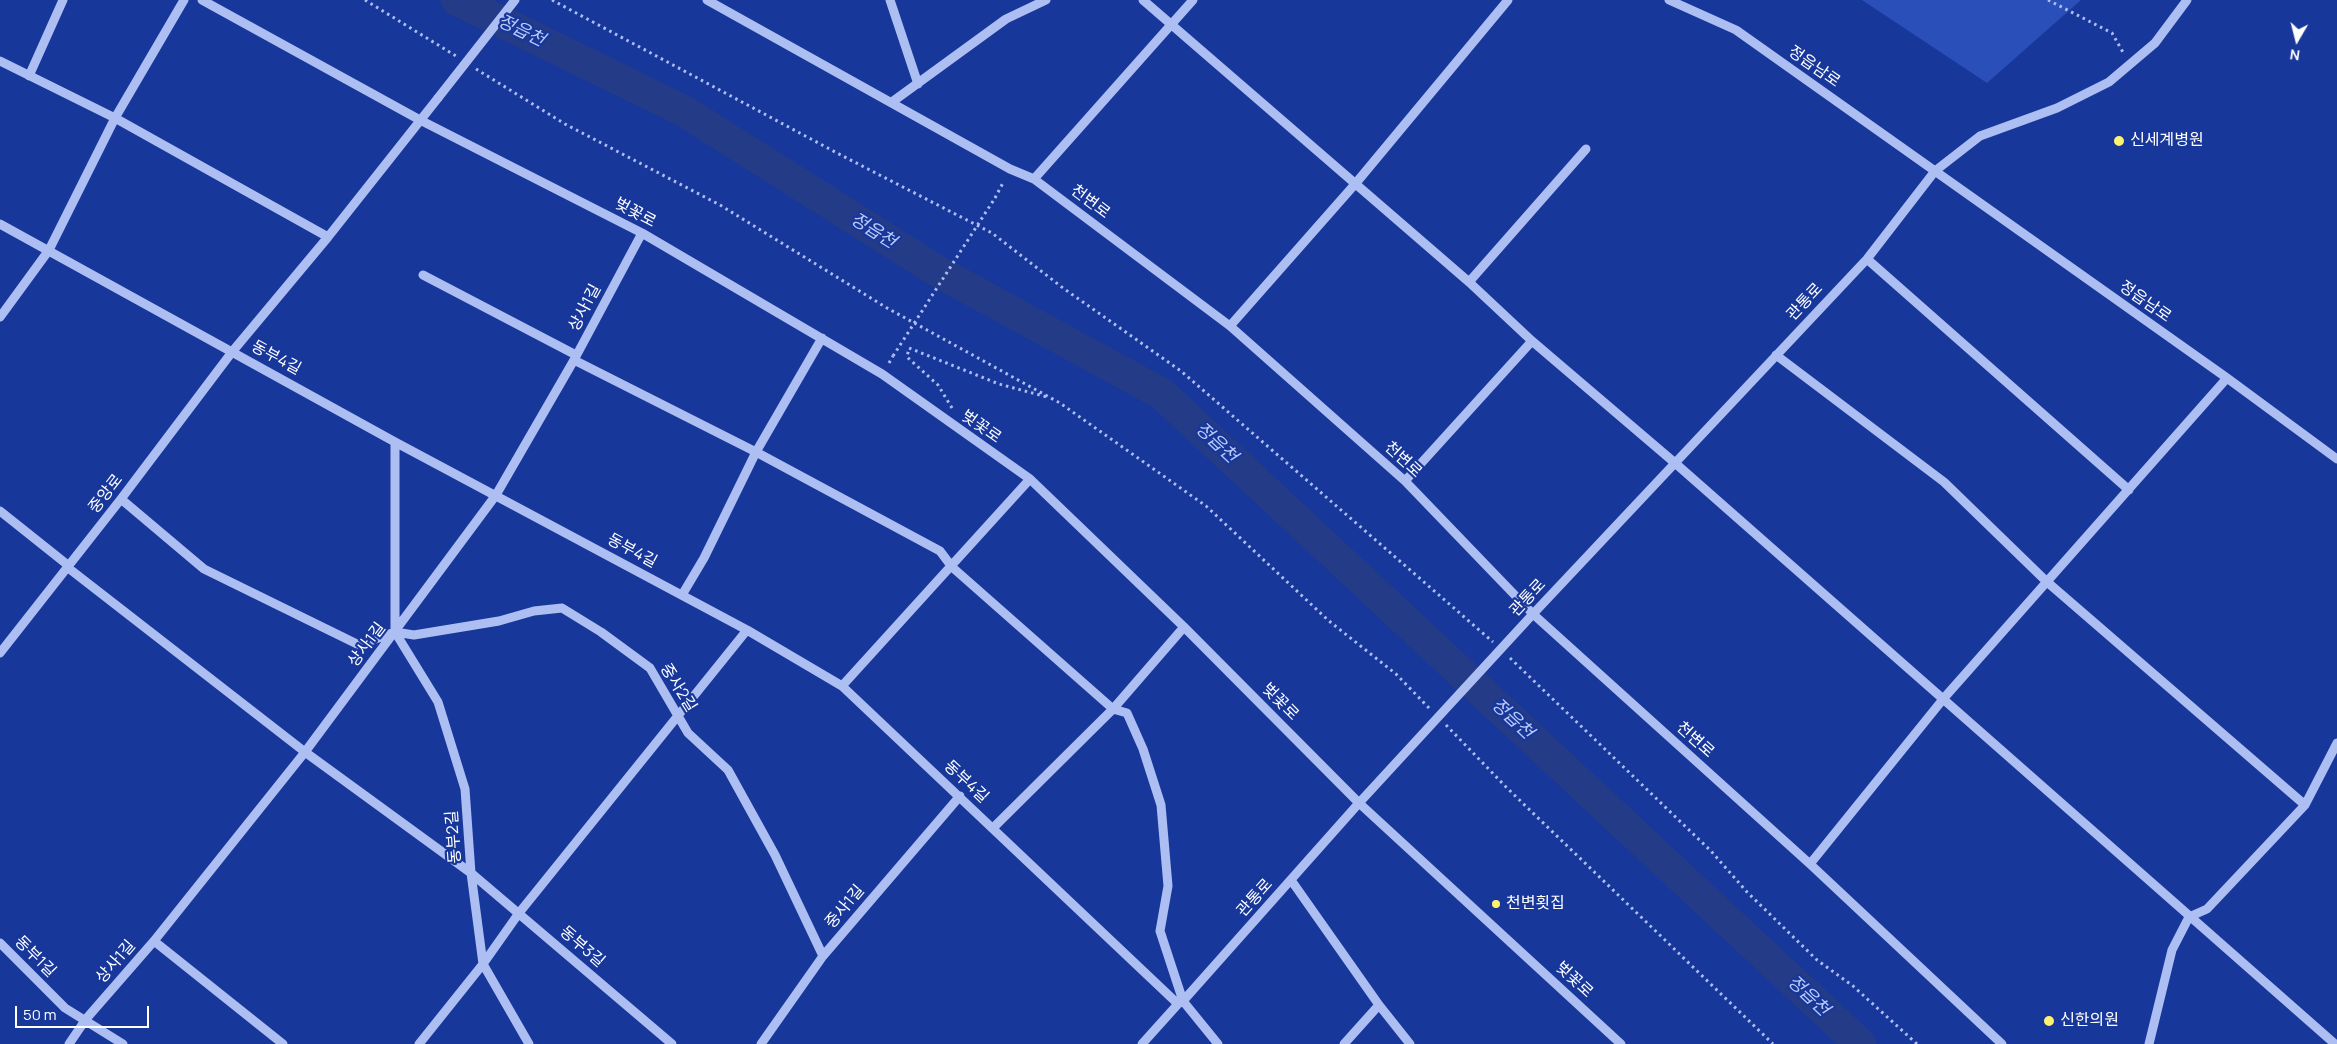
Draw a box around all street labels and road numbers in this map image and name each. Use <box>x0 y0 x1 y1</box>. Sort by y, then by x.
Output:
street label: 정읍남로 <box>1784 42 1844 92</box>
street label: 천변로 <box>1067 181 1113 223</box>
street label: 벚꽃로 <box>611 194 659 232</box>
street label: 정읍남로 <box>2115 277 2175 327</box>
street label: 관통로 <box>1783 279 1827 325</box>
street label: 상사1길 <box>565 281 605 335</box>
street label: 동부4길 <box>248 337 304 379</box>
street label: 벚꽃로 <box>957 406 1005 448</box>
street label: 천변로 <box>1380 438 1426 482</box>
street label: 중앙로 <box>85 471 127 517</box>
street label: 동부4길 <box>604 530 660 572</box>
street label: 관통로 <box>1506 575 1550 621</box>
street label: 상사1길 <box>344 619 390 671</box>
street label: 중사2길 <box>656 660 700 716</box>
street label: 벚꽃로 <box>1258 680 1302 724</box>
street label: 천변로 <box>1672 718 1718 762</box>
street label: 동부4길 <box>940 757 992 807</box>
street label: 동부2길 <box>443 810 465 864</box>
street label: 관통로 <box>1233 875 1277 921</box>
street label: 중사1길 <box>821 882 869 932</box>
street label: 동부3길 <box>556 922 608 972</box>
street label: 동부1길 <box>10 932 60 982</box>
street label: 상사1길 <box>92 937 140 987</box>
street label: 벚꽃로 <box>1551 958 1597 1002</box>

